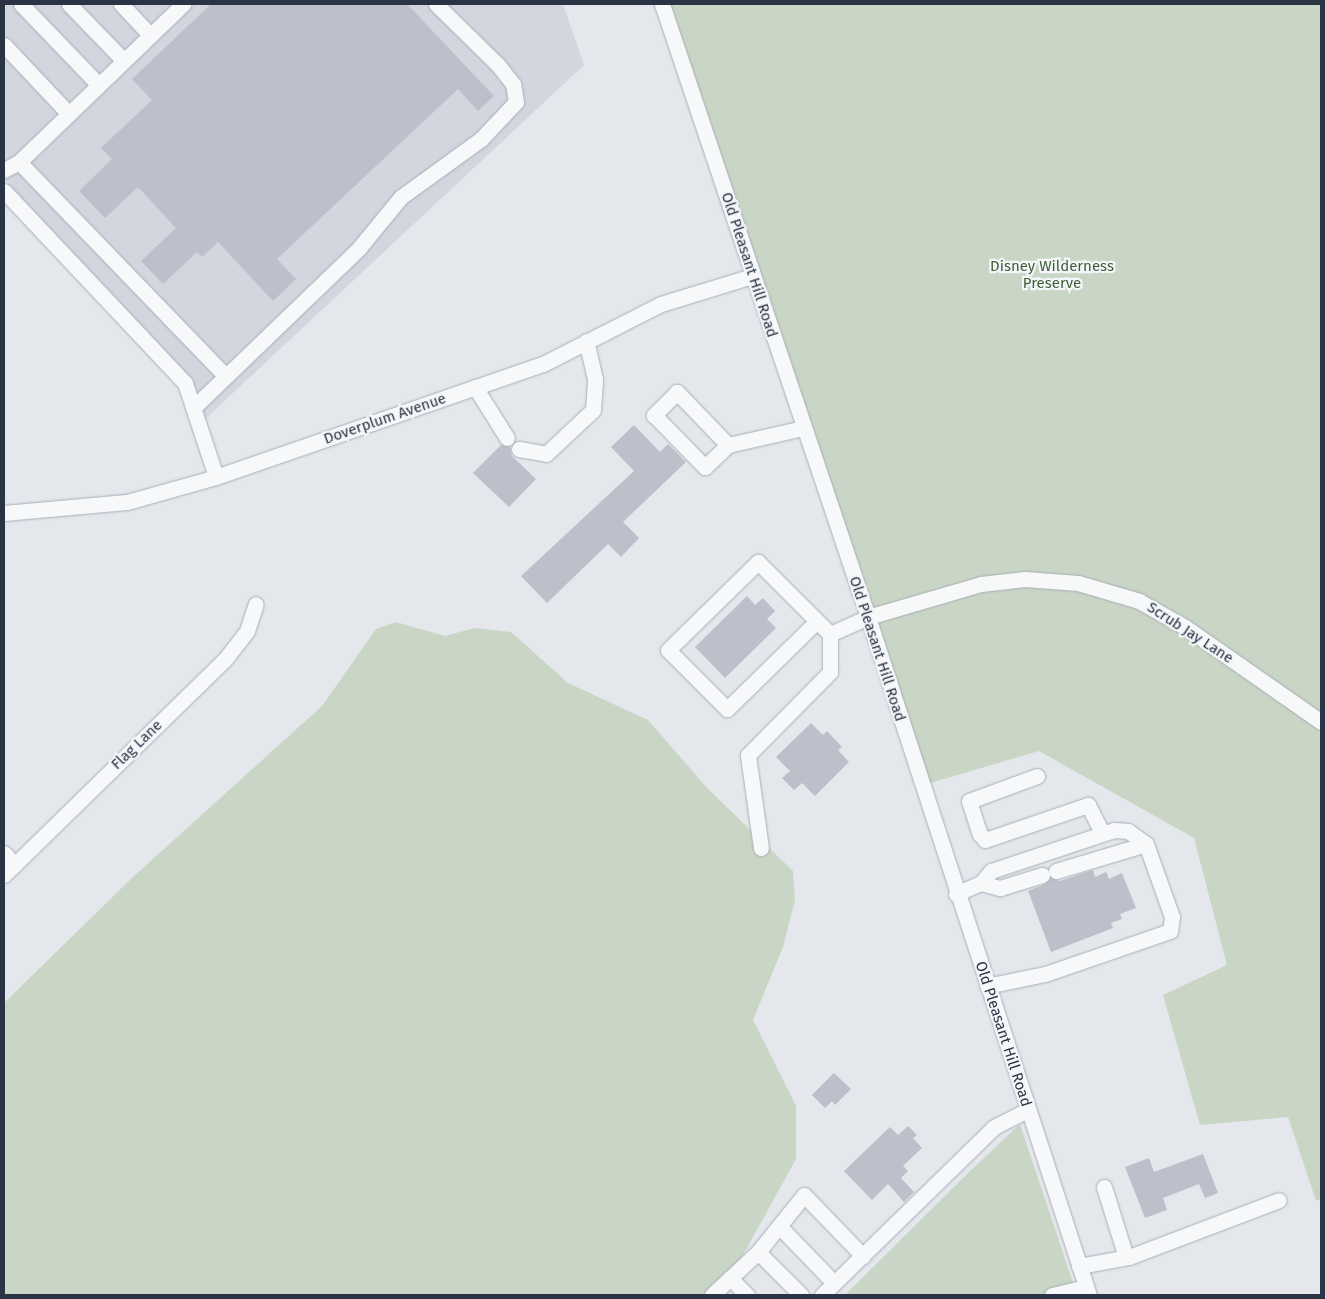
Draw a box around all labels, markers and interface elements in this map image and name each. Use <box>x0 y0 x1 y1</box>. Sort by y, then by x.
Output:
street label: Old Pleasant Hill Road <box>717 190 781 340</box>
park label: Disney Wilderness Preserve <box>990 257 1114 292</box>
street label: Doverplum Avenue <box>321 390 449 448</box>
street label: Old Pleasant Hill Road <box>845 574 909 724</box>
street label: Scrub Jay Lane <box>1144 598 1236 668</box>
street label: Flag Lane <box>108 716 166 774</box>
street label: Old Pleasant Hill Road <box>971 959 1035 1109</box>

